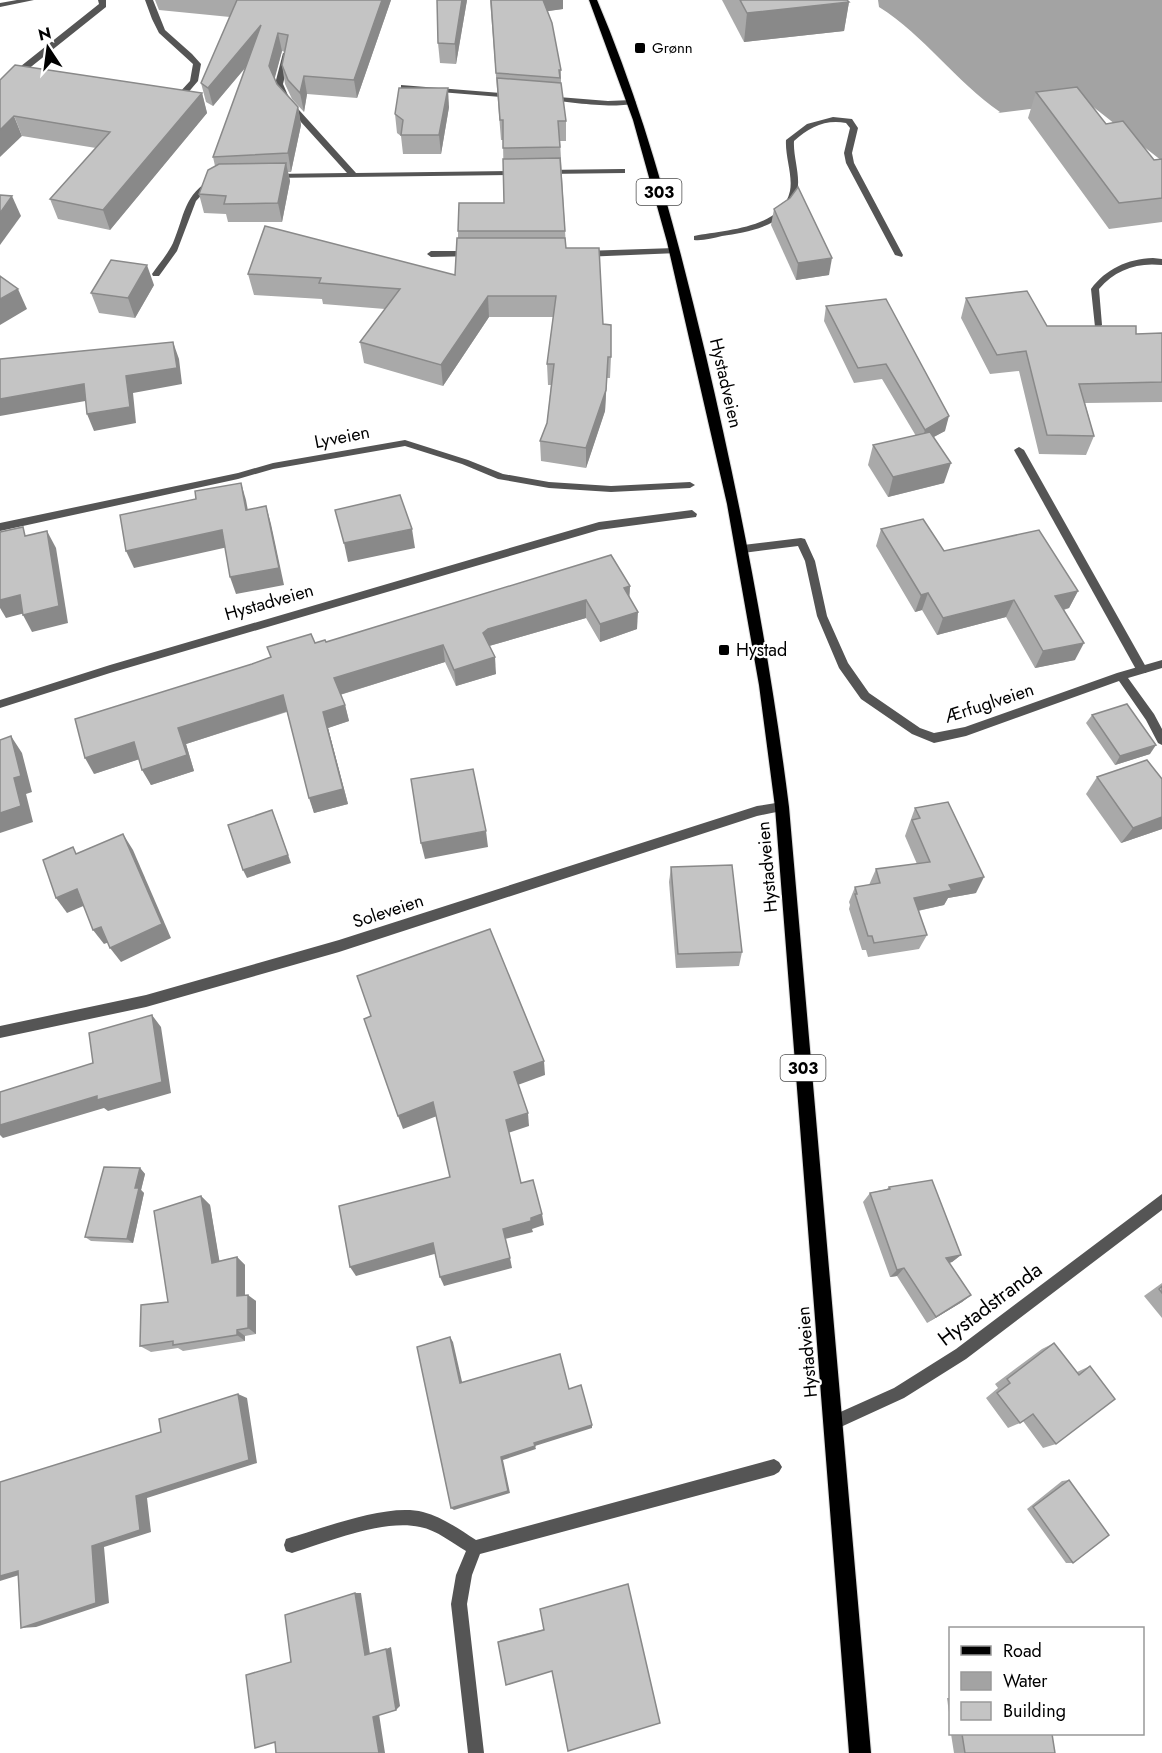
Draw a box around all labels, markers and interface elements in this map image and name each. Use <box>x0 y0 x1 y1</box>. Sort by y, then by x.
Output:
north arrow <box>18 18 78 78</box>
text: N <box>36 21 54 47</box>
place label: Grønn <box>652 37 693 59</box>
marker: Grønn <box>633 41 647 55</box>
road number: 303 <box>636 179 682 205</box>
street label: Hystadveien <box>703 335 749 431</box>
street label: Lyveien <box>312 419 372 455</box>
street label: Hystadveien <box>221 577 317 627</box>
place label: Hystad <box>736 637 787 663</box>
marker: Hystad <box>717 643 731 657</box>
street label: Ærfuglveien <box>941 676 1037 730</box>
street label: Hystadveien <box>750 820 784 914</box>
street label: Soleveien <box>349 887 427 935</box>
road number: 303 <box>780 1055 826 1081</box>
street label: Hystadstranda <box>932 1255 1048 1353</box>
street label: Hystadveien <box>790 1305 824 1399</box>
legend <box>949 1627 1144 1735</box>
text: Road <box>1003 1638 1042 1664</box>
text: Water <box>1003 1668 1048 1694</box>
text: Building <box>1003 1698 1066 1724</box>

